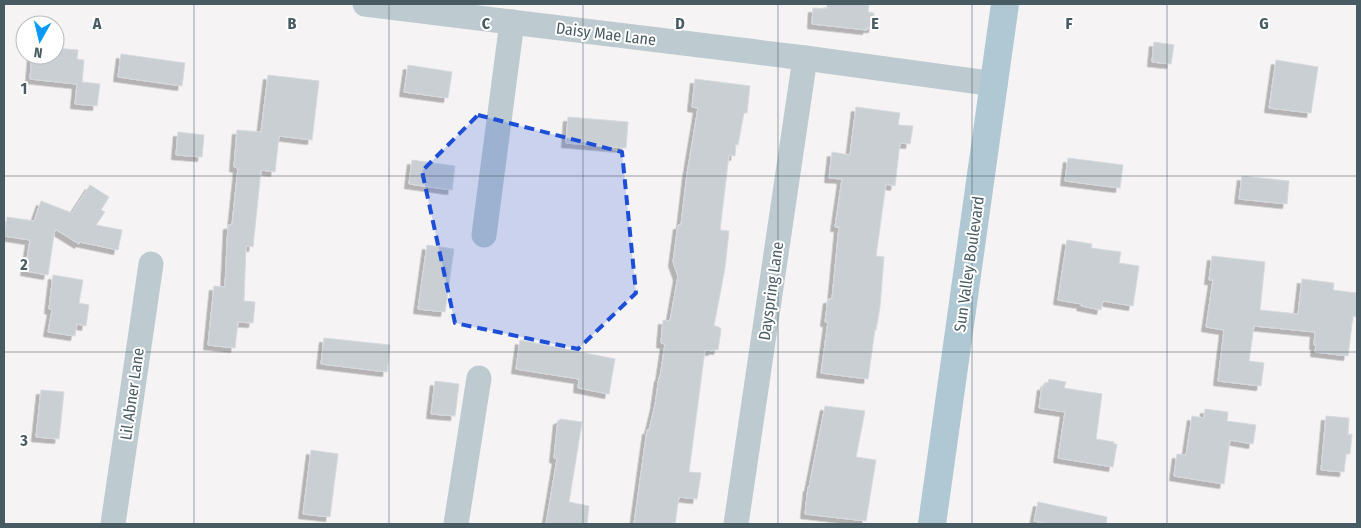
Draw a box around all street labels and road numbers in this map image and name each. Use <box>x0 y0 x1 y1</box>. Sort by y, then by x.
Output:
street label: Daisy Mae Lane <box>555 18 657 50</box>
street label: Sun Valley Boulevard <box>950 195 988 333</box>
street label: Dayspring Lane <box>755 240 787 342</box>
street label: Lil Abner Lane <box>116 347 148 441</box>

